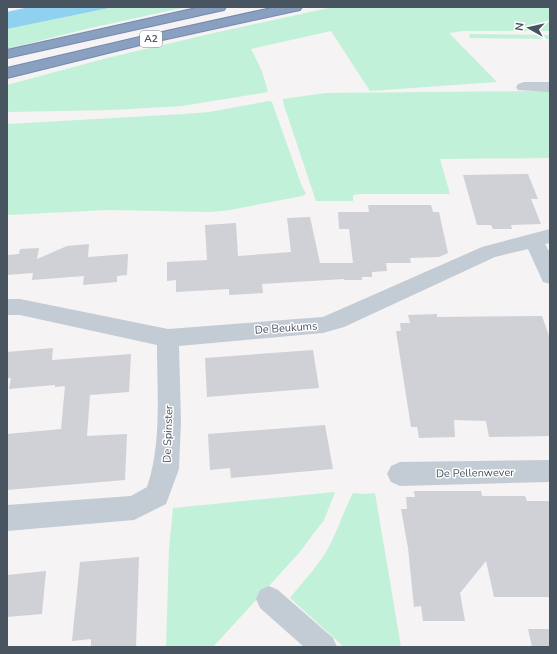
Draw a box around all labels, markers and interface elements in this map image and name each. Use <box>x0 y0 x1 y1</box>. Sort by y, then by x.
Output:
north arrow <box>509 8 549 48</box>
text: N <box>512 22 528 32</box>
road number: A2 <box>140 31 162 47</box>
street label: De Beukums <box>254 318 318 338</box>
street label: De Spinster <box>159 405 177 463</box>
street label: De Pellenwever <box>436 465 514 481</box>

